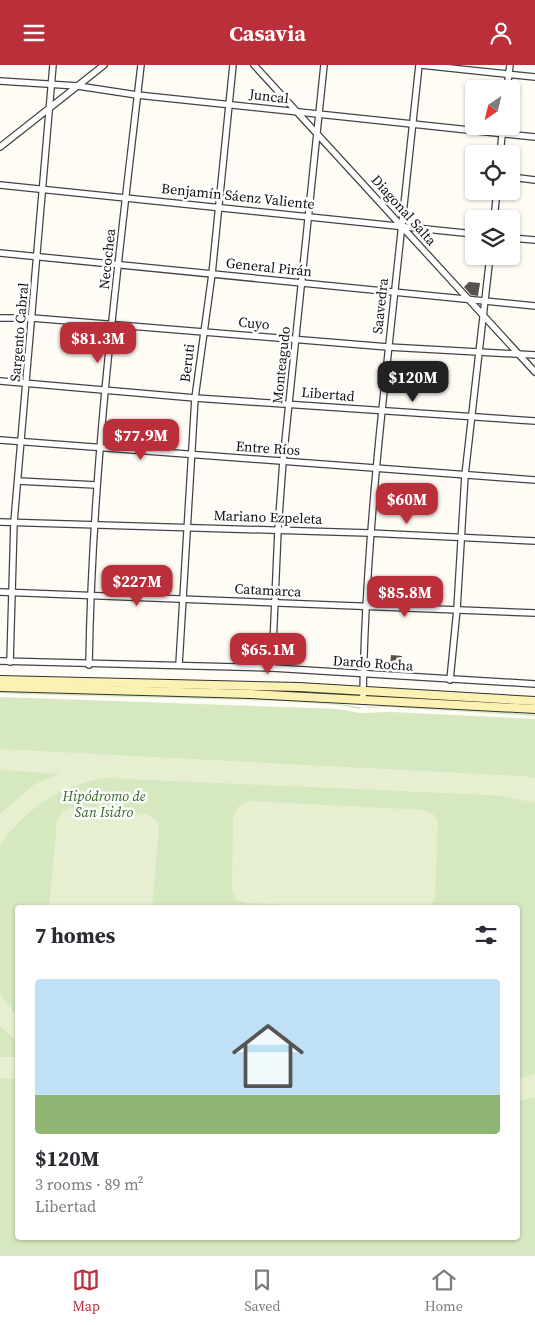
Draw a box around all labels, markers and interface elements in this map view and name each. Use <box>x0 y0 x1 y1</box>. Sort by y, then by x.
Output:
text: Casavia <box>229 18 306 48</box>
icon: menu <box>20 19 48 47</box>
icon: person <box>487 19 515 47</box>
north arrow <box>465 80 520 135</box>
map controls <box>465 80 520 265</box>
street label: Juncal <box>247 84 290 108</box>
button: locate <box>465 145 520 200</box>
street label: Diagonal Salta <box>367 170 442 250</box>
street label: Benjamín Sáenz Valiente <box>160 178 316 214</box>
button: layers <box>465 210 520 265</box>
street label: Necochea <box>94 227 120 290</box>
street label: General Pirán <box>225 253 314 282</box>
street label: Saavedra <box>367 276 393 335</box>
street label: Sargento Cabral <box>5 282 33 382</box>
street label: Cuyo <box>238 312 271 334</box>
pin: $81.3M <box>57 321 139 364</box>
street label: Monteagudo <box>267 325 295 405</box>
text: $81.3M <box>71 327 125 349</box>
street label: Beruti <box>175 343 199 383</box>
pin: $120M <box>378 361 448 403</box>
text: $120M <box>388 366 438 388</box>
street label: Libertad <box>300 382 356 406</box>
pin: $77.9M <box>100 419 182 461</box>
text: $77.9M <box>114 424 168 446</box>
street label: Entre Ríos <box>235 436 301 460</box>
pin: $60M <box>377 483 437 525</box>
text: $60M <box>387 488 427 510</box>
street label: Mariano Ezpeleta <box>213 505 324 529</box>
pin: $227M <box>102 565 172 607</box>
text: $227M <box>112 570 162 592</box>
pin: $85.8M <box>364 575 446 618</box>
street label: Catamarca <box>234 578 303 602</box>
text: $85.8M <box>378 581 432 603</box>
pin: $65.1M <box>227 633 309 675</box>
text: $65.1M <box>241 638 295 660</box>
street label: Dardo Rocha <box>332 650 415 676</box>
park label: Hipódromo de San Isidro <box>62 786 146 822</box>
text: 7 homes <box>35 921 115 950</box>
icon: filters <box>472 921 500 949</box>
icon: home <box>223 1011 313 1101</box>
text: $120M <box>35 1144 99 1173</box>
text: 3 rooms · 89 m² <box>35 1173 143 1195</box>
text: Libertad <box>35 1195 96 1217</box>
tab: Map <box>72 1266 100 1316</box>
tab: Saved <box>244 1266 280 1316</box>
tab: Home <box>425 1266 463 1316</box>

